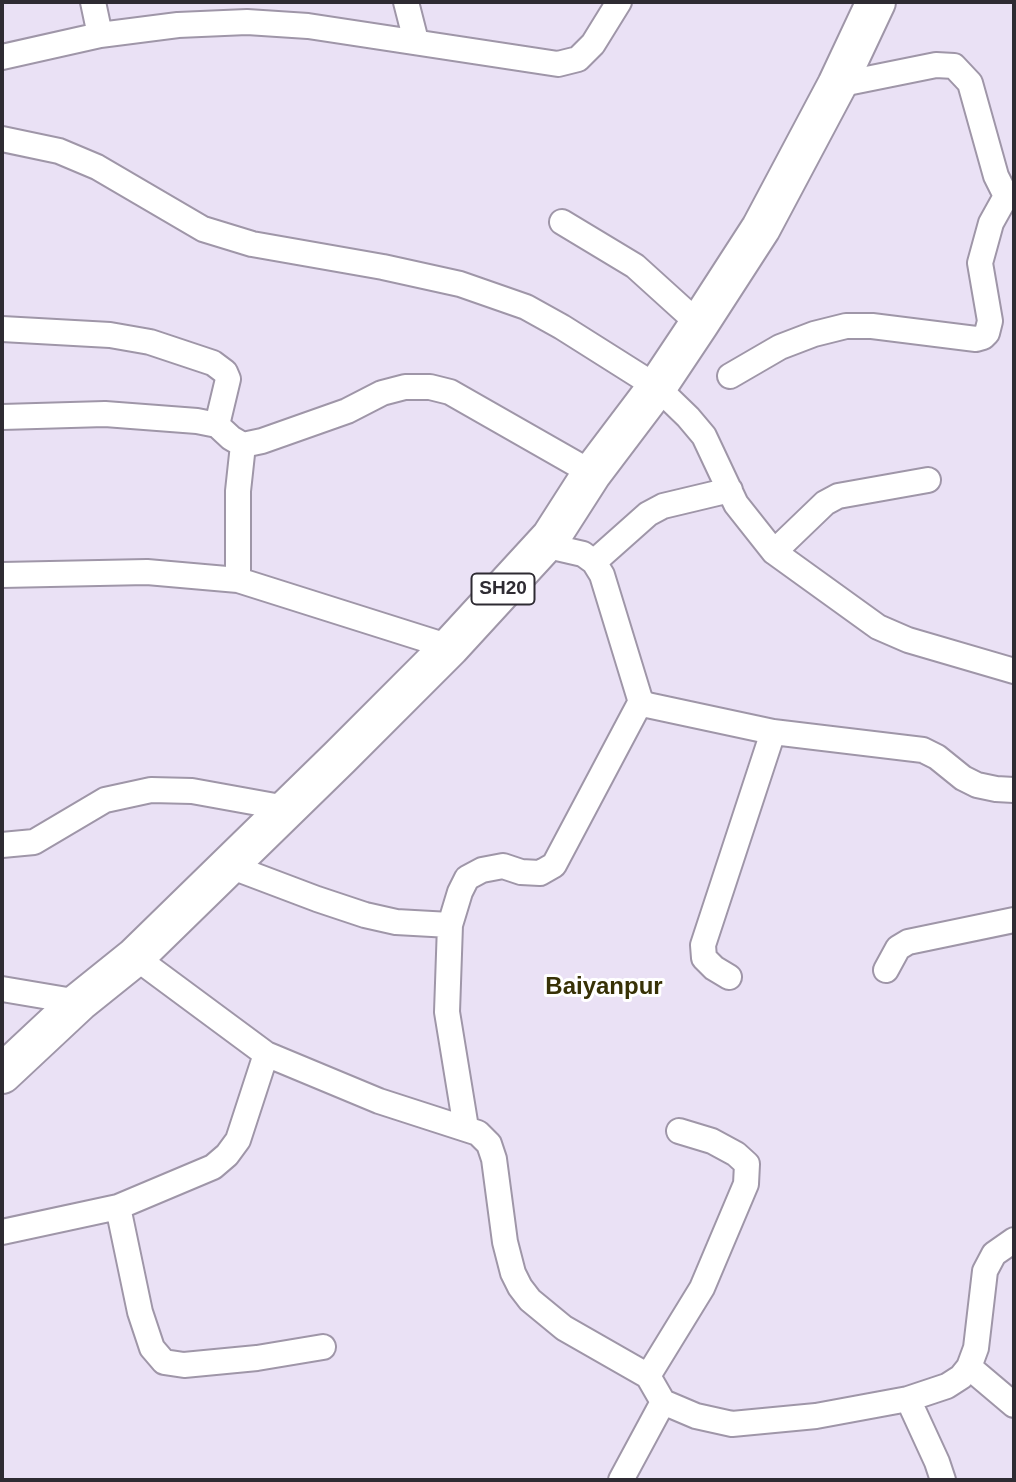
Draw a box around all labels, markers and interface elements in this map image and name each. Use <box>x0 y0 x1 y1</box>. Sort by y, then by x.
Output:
road number: SH20 <box>472 574 534 604</box>
district label: Baiyanpur <box>545 973 663 1001</box>

